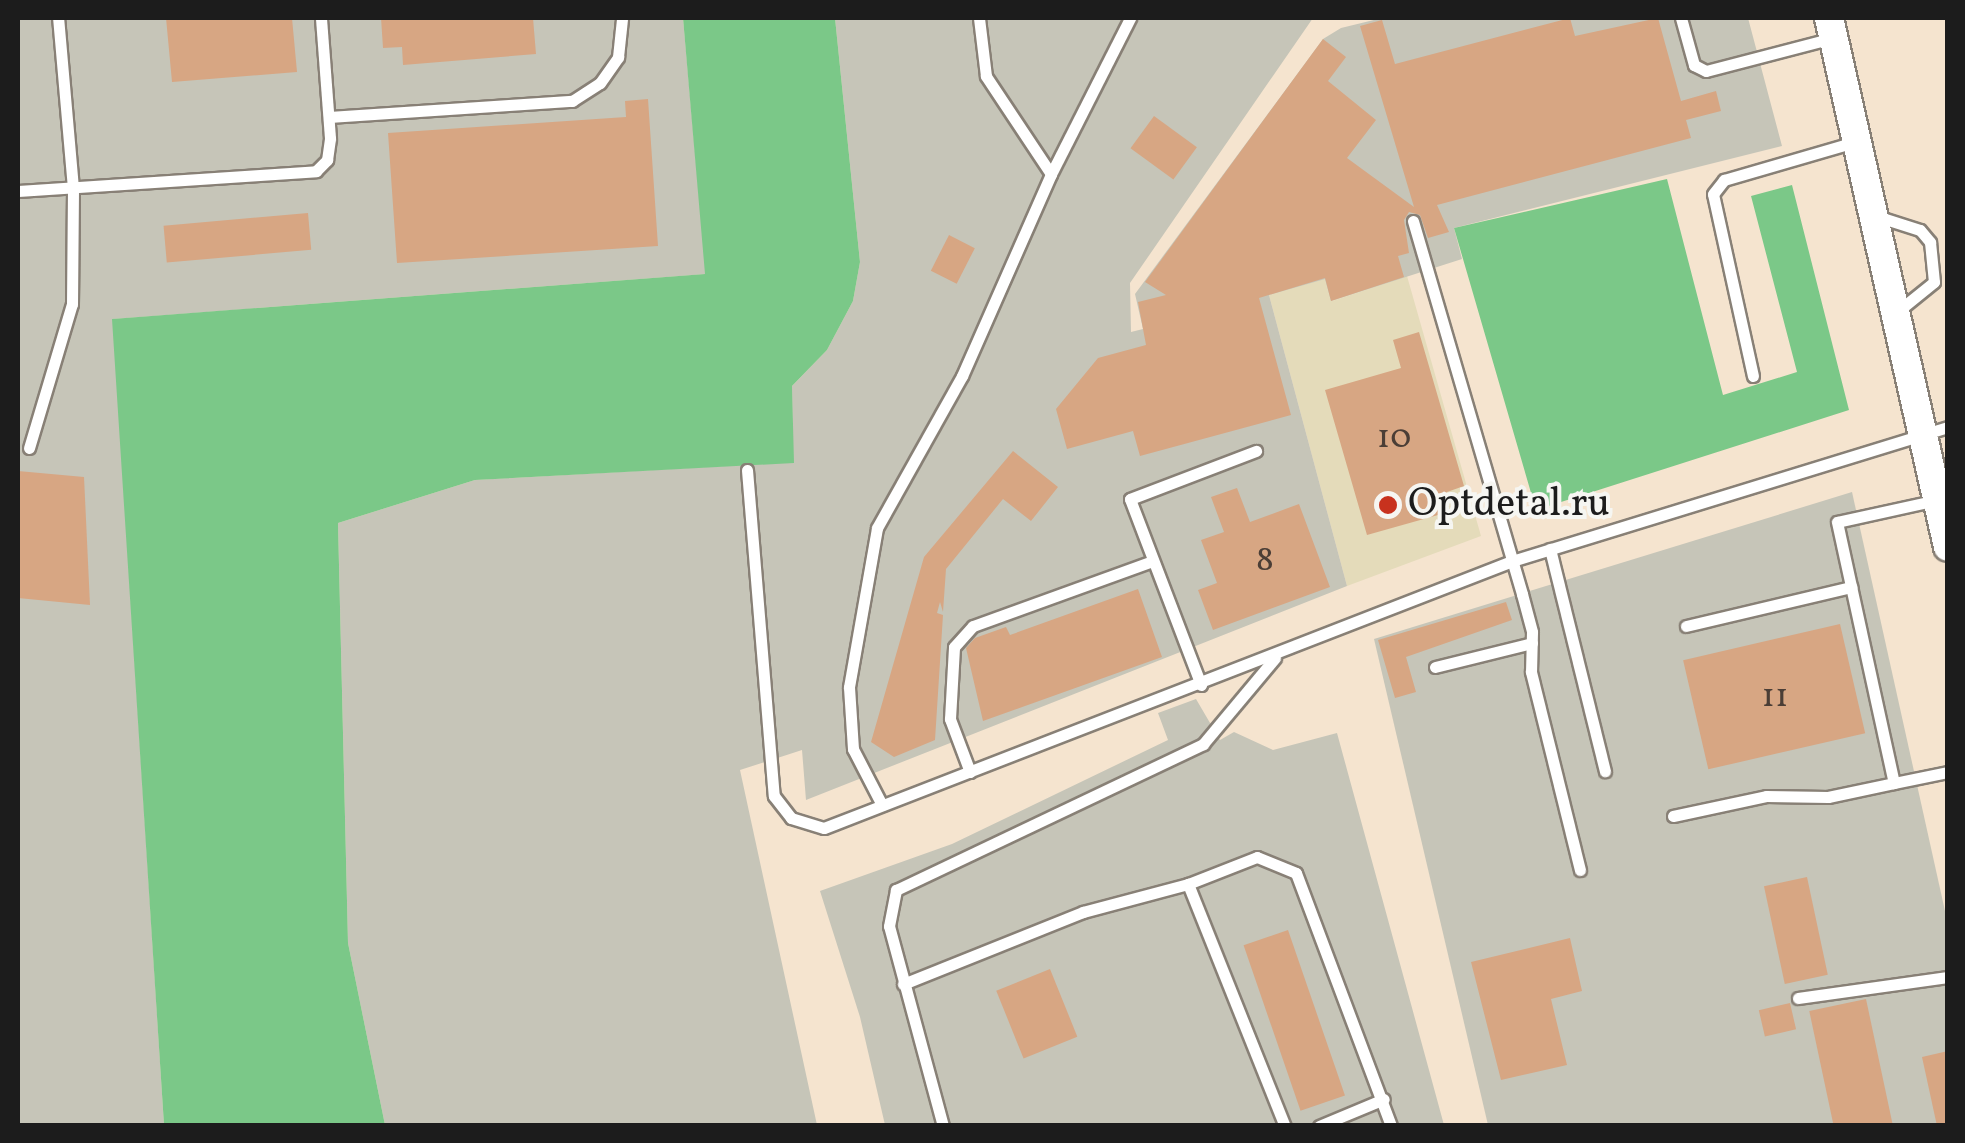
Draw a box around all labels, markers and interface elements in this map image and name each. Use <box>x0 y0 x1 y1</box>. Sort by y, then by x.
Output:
house number: 10 <box>1377 417 1411 459</box>
place label: Optdetal.ru <box>1408 481 1610 529</box>
marker: Optdetal.ru <box>1377 494 1399 516</box>
house number: 8 <box>1256 540 1274 582</box>
house number: 11 <box>1761 676 1789 718</box>

